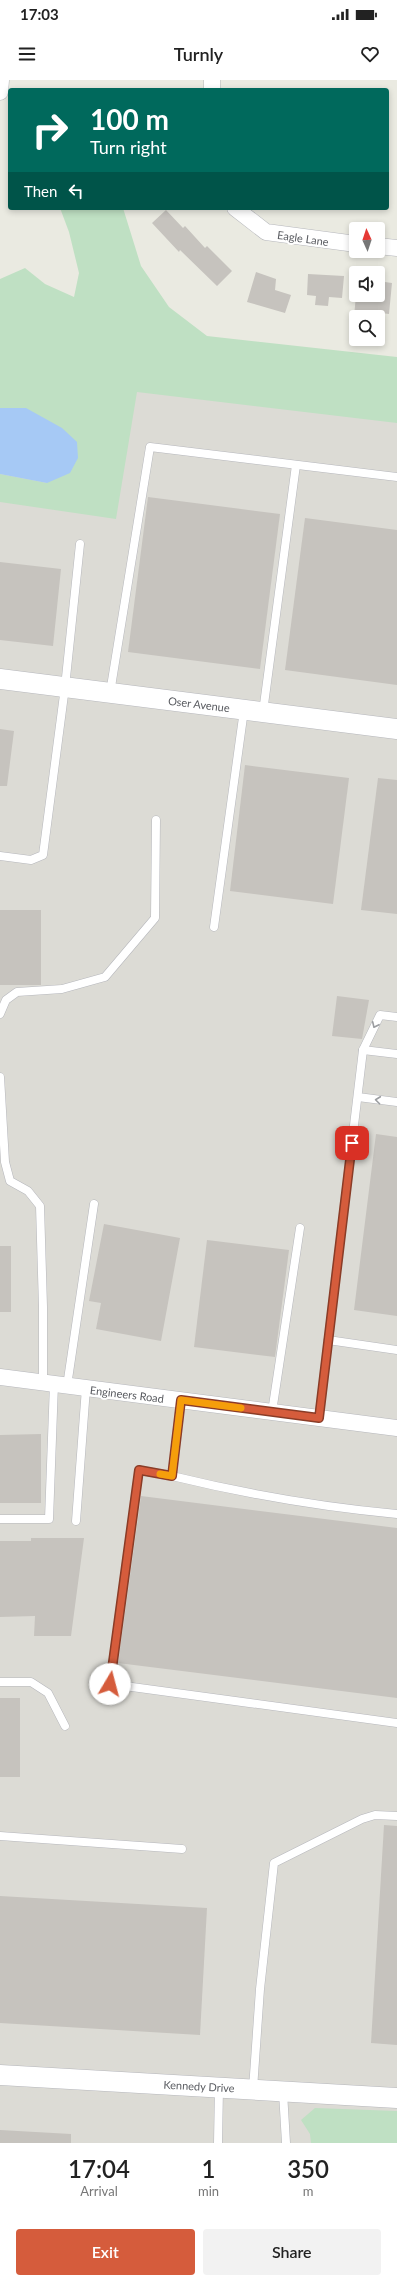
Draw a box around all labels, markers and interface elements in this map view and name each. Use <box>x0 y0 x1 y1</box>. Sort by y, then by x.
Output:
text: 17:03 <box>20 5 59 23</box>
icon: menu <box>16 43 38 65</box>
text: Turnly <box>174 43 223 65</box>
icon: heart <box>359 43 381 65</box>
text: 100 m <box>90 102 169 136</box>
icon: right <box>24 104 76 156</box>
text: Turn right <box>90 136 167 158</box>
icon: left <box>65 180 87 202</box>
text: Then <box>24 182 57 200</box>
north arrow <box>349 222 385 258</box>
map controls <box>349 222 385 346</box>
street label: Eagle Lane <box>276 228 330 248</box>
button: sound <box>349 266 385 302</box>
button: search <box>349 310 385 346</box>
street label: Oser Avenue <box>167 694 231 714</box>
one-way arrow <box>372 1020 380 1028</box>
one-way arrow <box>375 1095 381 1104</box>
pin <box>335 1126 369 1160</box>
icon: arrive <box>341 1132 363 1154</box>
street label: Engineers Road <box>89 1383 165 1405</box>
position arrow <box>89 1663 131 1705</box>
street label: Kennedy Drive <box>163 2078 235 2094</box>
text: 17:04 <box>68 2154 130 2183</box>
text: 1 <box>202 2154 215 2183</box>
text: 350 <box>287 2154 329 2183</box>
text: Arrival <box>80 2183 118 2199</box>
text: min <box>198 2183 219 2199</box>
text: m <box>303 2183 313 2199</box>
button: Exit <box>16 2229 195 2275</box>
button: Share <box>203 2229 381 2275</box>

